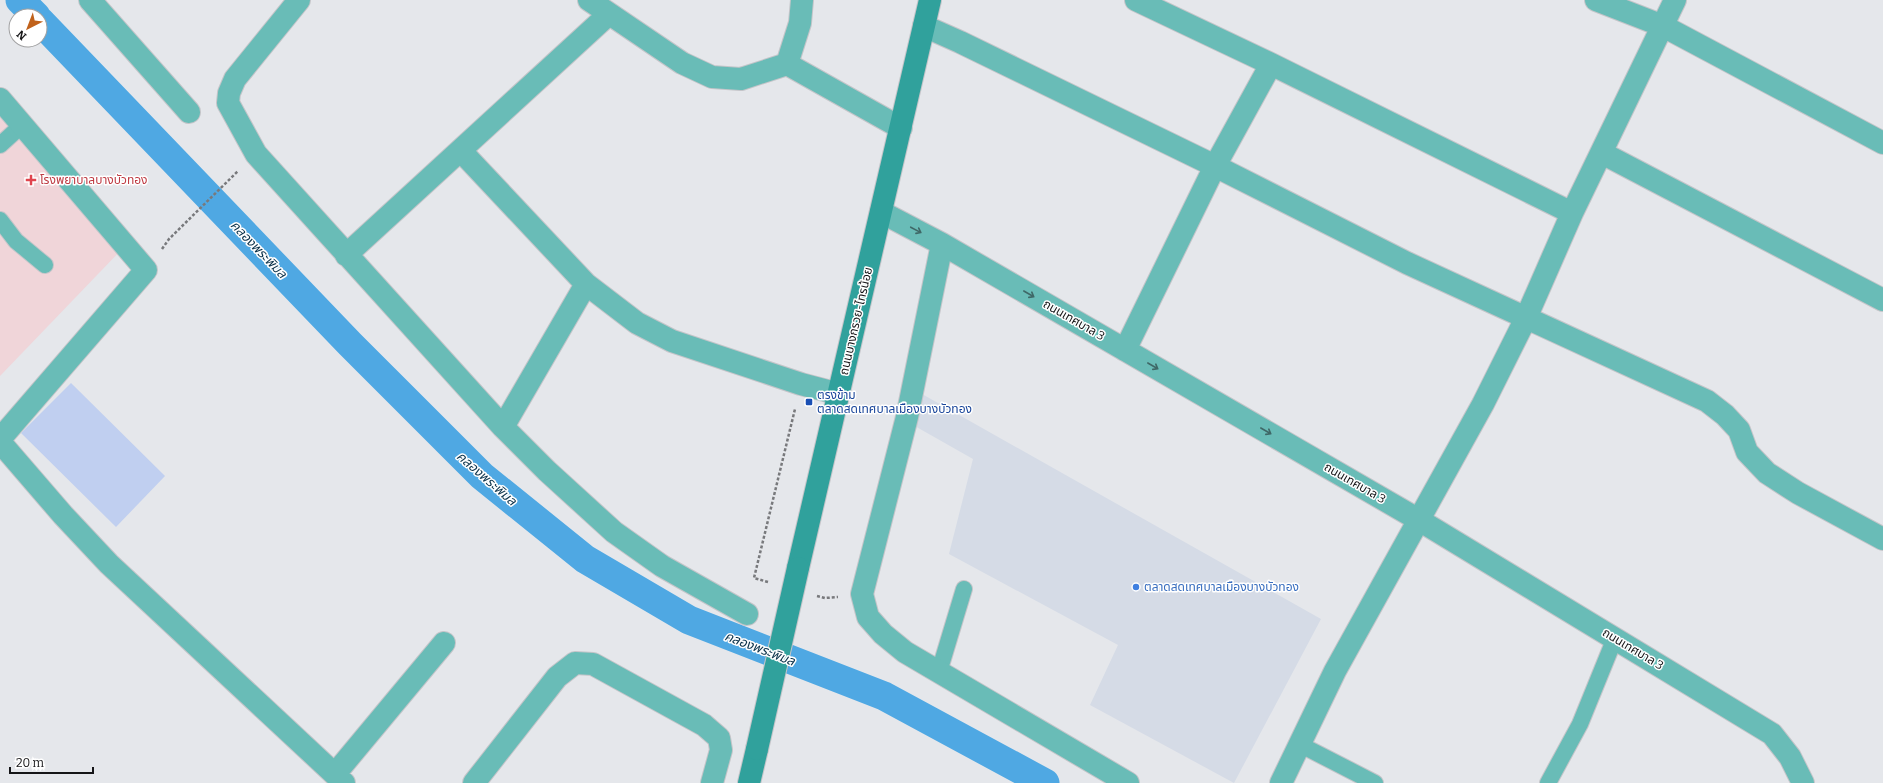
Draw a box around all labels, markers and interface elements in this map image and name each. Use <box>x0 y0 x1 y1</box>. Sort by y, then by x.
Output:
north arrow <box>8 8 48 48</box>
text: N <box>14 27 29 43</box>
place label: โรงพยาบาลบางบัวทอง <box>40 173 148 187</box>
marker: โรงพยาบาลบางบัวทอง <box>25 174 37 186</box>
water label: คลองพระพิมล <box>228 217 290 282</box>
one-way arrow <box>909 227 921 234</box>
street label: ถนนบางกรวย-ไทรน้อย <box>837 266 875 376</box>
one-way arrow <box>1023 291 1035 299</box>
street label: ถนนเทศบาล 3 <box>1041 297 1107 343</box>
one-way arrow <box>1147 363 1159 371</box>
place label: ตรงข้าม ตลาดสดเทศบาลเมืองบางบัวทอง <box>817 388 972 416</box>
marker: ตรงข้าม ตลาดสดเทศบาลเมืองบางบัวทอง <box>804 397 814 407</box>
one-way arrow <box>1260 428 1272 436</box>
water label: คลองพระพิมล <box>454 448 520 509</box>
street label: ถนนเทศบาล 3 <box>1322 460 1388 506</box>
place label: ตลาดสดเทศบาลเมืองบางบัวทอง <box>1144 580 1299 594</box>
marker: ตลาดสดเทศบาลเมืองบางบัวทอง <box>1131 582 1141 592</box>
street label: ถนนเทศบาล 3 <box>1600 625 1666 673</box>
water label: คลองพระพิมล <box>723 628 798 669</box>
scale bar <box>10 749 93 775</box>
text: 20 m <box>16 756 45 770</box>

